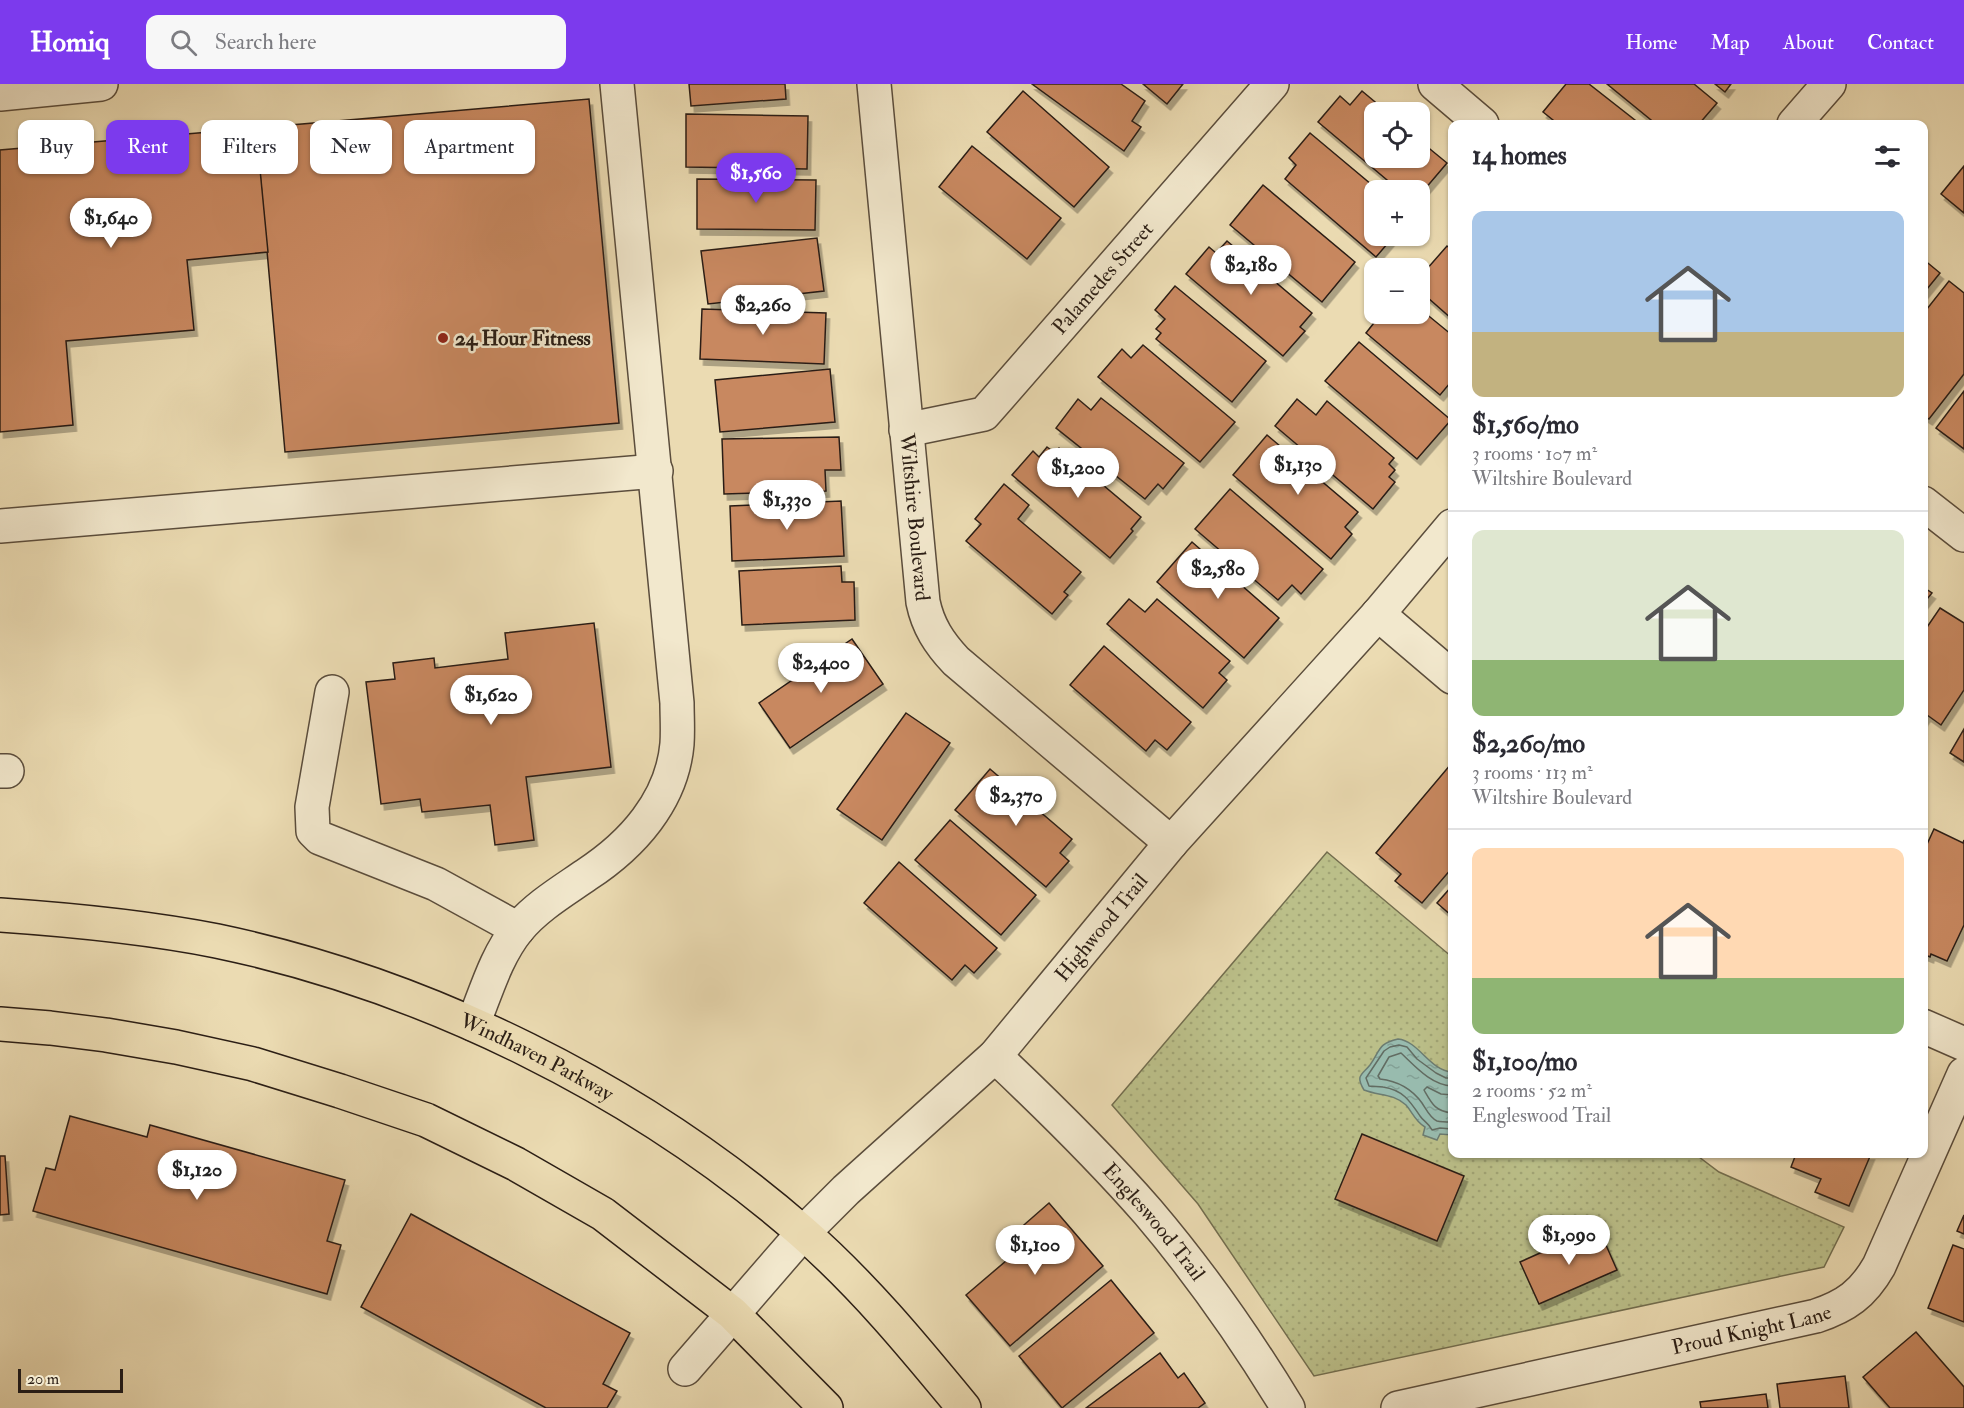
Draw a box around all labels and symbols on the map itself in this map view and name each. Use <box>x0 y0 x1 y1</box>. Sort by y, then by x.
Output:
pin: $1,560 <box>707 153 805 204</box>
pin: $1,640 <box>62 198 160 249</box>
street label: Palamedes Street <box>1046 216 1160 340</box>
pin: $2,180 <box>1202 245 1300 296</box>
pin: $2,260 <box>714 285 812 336</box>
place label: 24 Hour Fitness <box>455 325 591 352</box>
marker: 24 Hour Fitness <box>436 331 450 345</box>
street label: Wiltshire Boulevard <box>893 431 936 603</box>
pin: $1,130 <box>1249 445 1347 496</box>
pin: $1,200 <box>1029 448 1127 499</box>
pin: $1,330 <box>738 480 836 531</box>
pin: $2,580 <box>1169 549 1267 600</box>
pin: $2,400 <box>772 643 870 694</box>
pin: $1,620 <box>442 675 540 726</box>
pin: $2,370 <box>967 776 1065 827</box>
street label: Highwood Trail <box>1049 868 1155 987</box>
street label: Windhaven Parkway <box>455 1007 619 1108</box>
pin: $1,120 <box>148 1150 246 1201</box>
street label: Engleswood Trail <box>1096 1157 1211 1287</box>
pin: $1,090 <box>1520 1215 1618 1266</box>
pin: $1,100 <box>986 1225 1084 1276</box>
street label: Proud Knight Lane <box>1669 1298 1836 1361</box>
scale bar <box>18 1366 123 1394</box>

